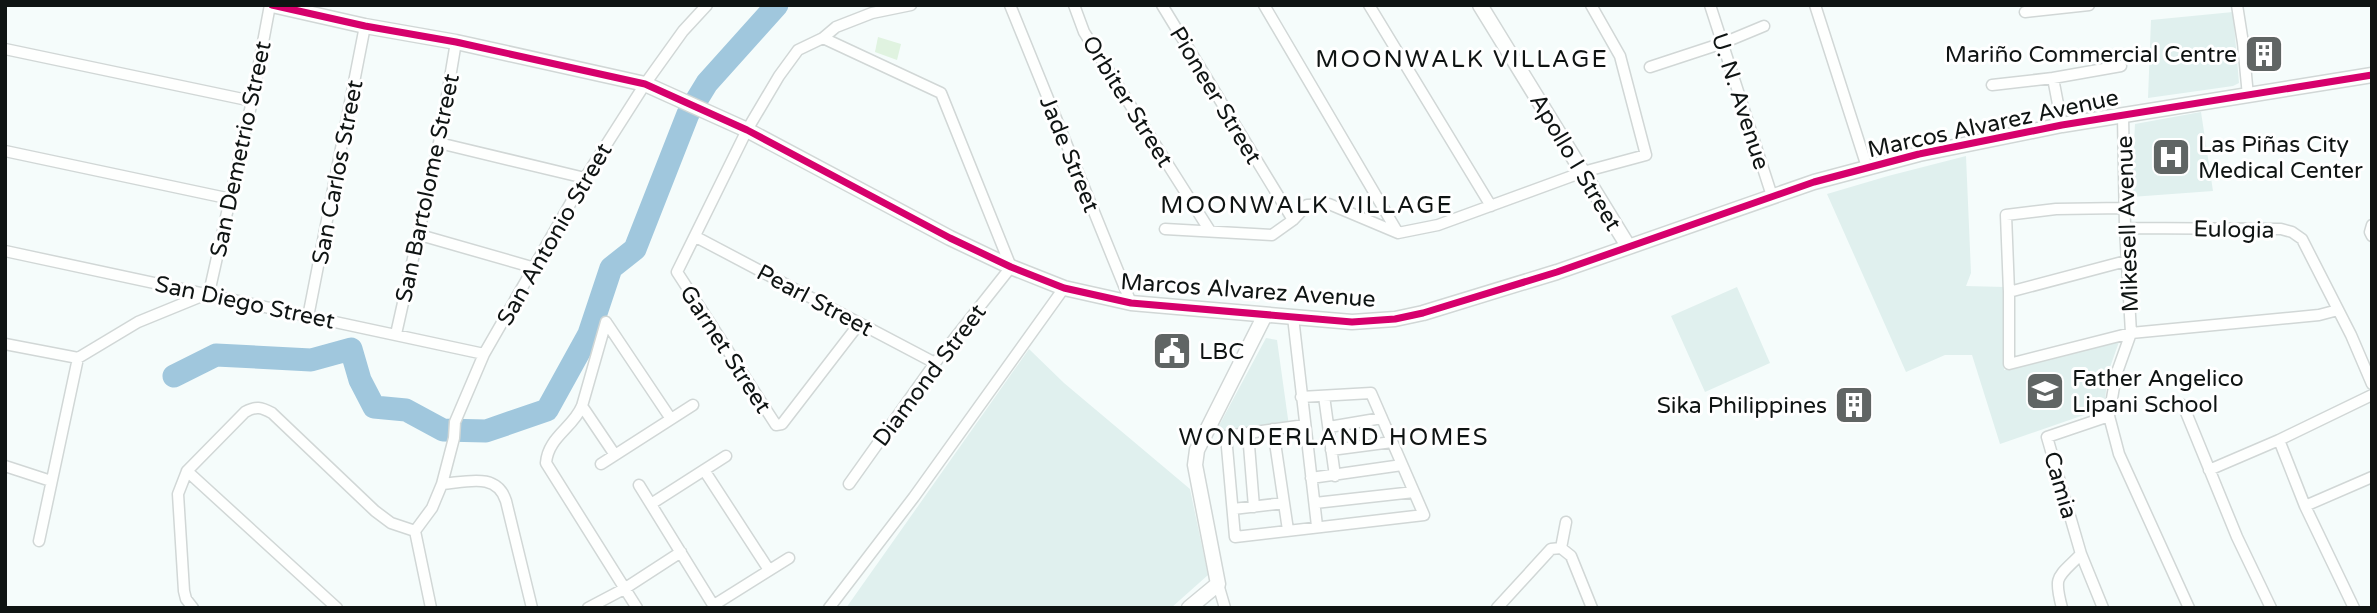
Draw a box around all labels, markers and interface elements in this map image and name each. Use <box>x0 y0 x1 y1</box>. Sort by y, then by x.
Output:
street label: Pioneer Street <box>1163 22 1267 170</box>
street label: U. N. Avenue <box>1705 29 1775 173</box>
street label: Orbiter Street <box>1076 31 1179 173</box>
building icon: Mariño Commercial Centre <box>2243 33 2285 75</box>
street label: San Demetrio Street <box>204 38 278 260</box>
place label: Mariño Commercial Centre <box>1945 41 2237 69</box>
district label: MOONWALK VILLAGE <box>1315 45 1609 74</box>
street label: San Bartolome Street <box>390 71 466 305</box>
street label: San Carlos Street <box>306 77 370 267</box>
street label: Marcos Alvarez Avenue <box>1865 84 2121 164</box>
street label: Apollo I Street <box>1523 89 1627 236</box>
street label: Jade Street <box>1033 92 1105 217</box>
place label: Las Piñas City Medical Center <box>2198 131 2363 185</box>
street label: Mikesell Avenue <box>2111 135 2145 313</box>
hospital icon: Las Piñas City Medical Center <box>2150 136 2192 178</box>
street label: San Antonio Street <box>491 138 619 331</box>
district label: MOONWALK VILLAGE <box>1160 191 1454 220</box>
street label: Eulogia <box>2193 215 2275 245</box>
street label: Pearl Street <box>752 259 878 343</box>
street label: Marcos Alvarez Avenue <box>1119 268 1376 314</box>
street label: San Diego Street <box>152 270 337 336</box>
street label: Garnet Street <box>673 280 777 419</box>
street label: Diamond Street <box>867 299 993 452</box>
public building icon: LBC <box>1151 330 1193 372</box>
place label: LBC <box>1199 338 1244 366</box>
place label: Father Angelico Lipani School <box>2072 365 2244 419</box>
school or university icon: Father Angelico Lipani School <box>2024 370 2066 412</box>
building icon: Sika Philippines <box>1833 384 1875 426</box>
place label: Sika Philippines <box>1657 392 1827 420</box>
district label: WONDERLAND HOMES <box>1178 423 1490 452</box>
street label: Camia <box>2037 448 2083 522</box>

